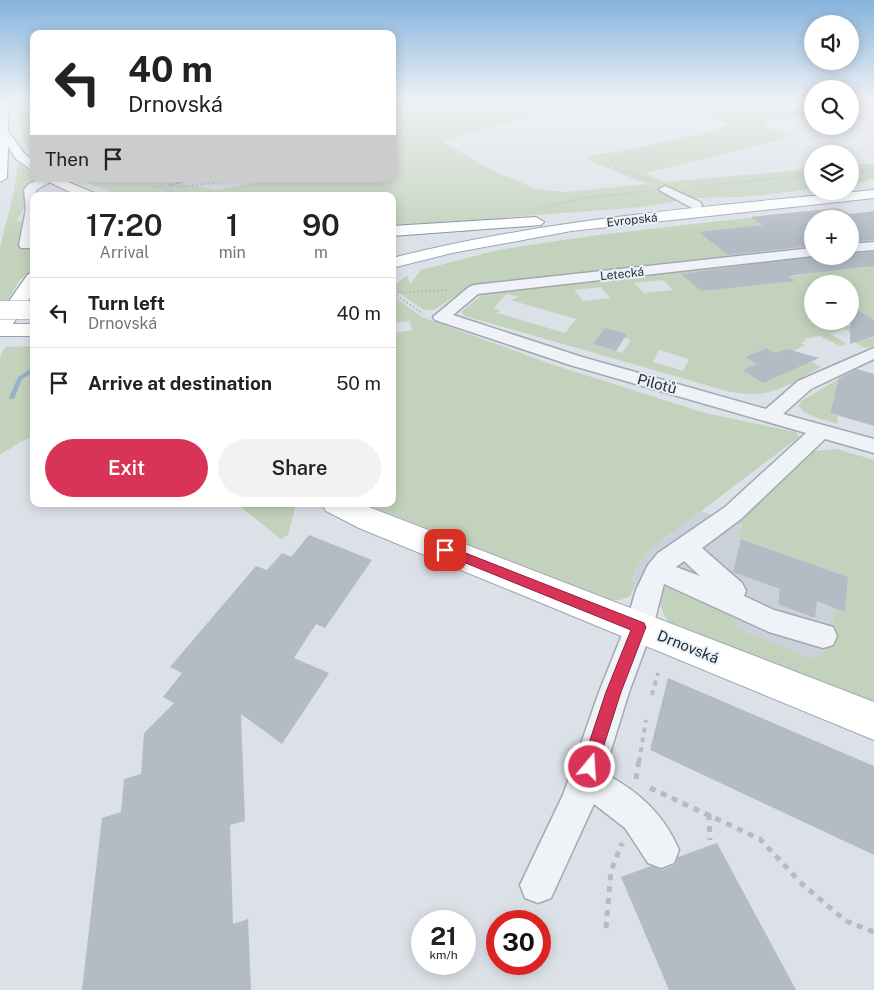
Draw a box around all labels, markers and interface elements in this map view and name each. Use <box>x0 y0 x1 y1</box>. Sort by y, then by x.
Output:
map controls <box>804 15 859 330</box>
button: sound <box>804 15 859 70</box>
text: 40 m <box>128 49 213 90</box>
icon: left <box>45 50 110 115</box>
button: search <box>804 80 859 135</box>
text: Drnovská <box>128 91 223 117</box>
icon: arrive <box>99 145 127 173</box>
button: layers <box>804 145 859 200</box>
text: Then <box>45 148 89 170</box>
text: 17:20 <box>86 207 163 243</box>
text: 1 <box>226 207 239 243</box>
text: 90 <box>302 207 340 243</box>
street label: Evropská <box>606 210 658 230</box>
button: + <box>804 210 859 265</box>
text: Arrival <box>100 243 149 262</box>
text: min <box>219 243 246 262</box>
text: m <box>314 243 328 262</box>
street label: Letecká <box>599 265 645 283</box>
button: − <box>804 275 859 330</box>
text: Turn left <box>88 292 165 314</box>
icon: left <box>45 299 73 327</box>
text: 40 m <box>336 302 381 324</box>
text: Drnovská <box>88 314 157 333</box>
icon: arrive <box>45 369 73 397</box>
street label: Pilotů <box>636 370 679 397</box>
text: Arrive at destination <box>88 372 272 394</box>
text: 50 m <box>336 372 381 394</box>
button: Exit <box>45 439 208 497</box>
button: Share <box>218 439 381 497</box>
pin <box>424 529 466 571</box>
icon: arrive <box>431 536 459 564</box>
street label: Drnovská <box>655 627 721 667</box>
position arrow <box>563 740 615 792</box>
speed limit sign: 30 <box>486 910 551 975</box>
text: 21 <box>430 921 457 951</box>
text: km/h <box>429 948 458 962</box>

